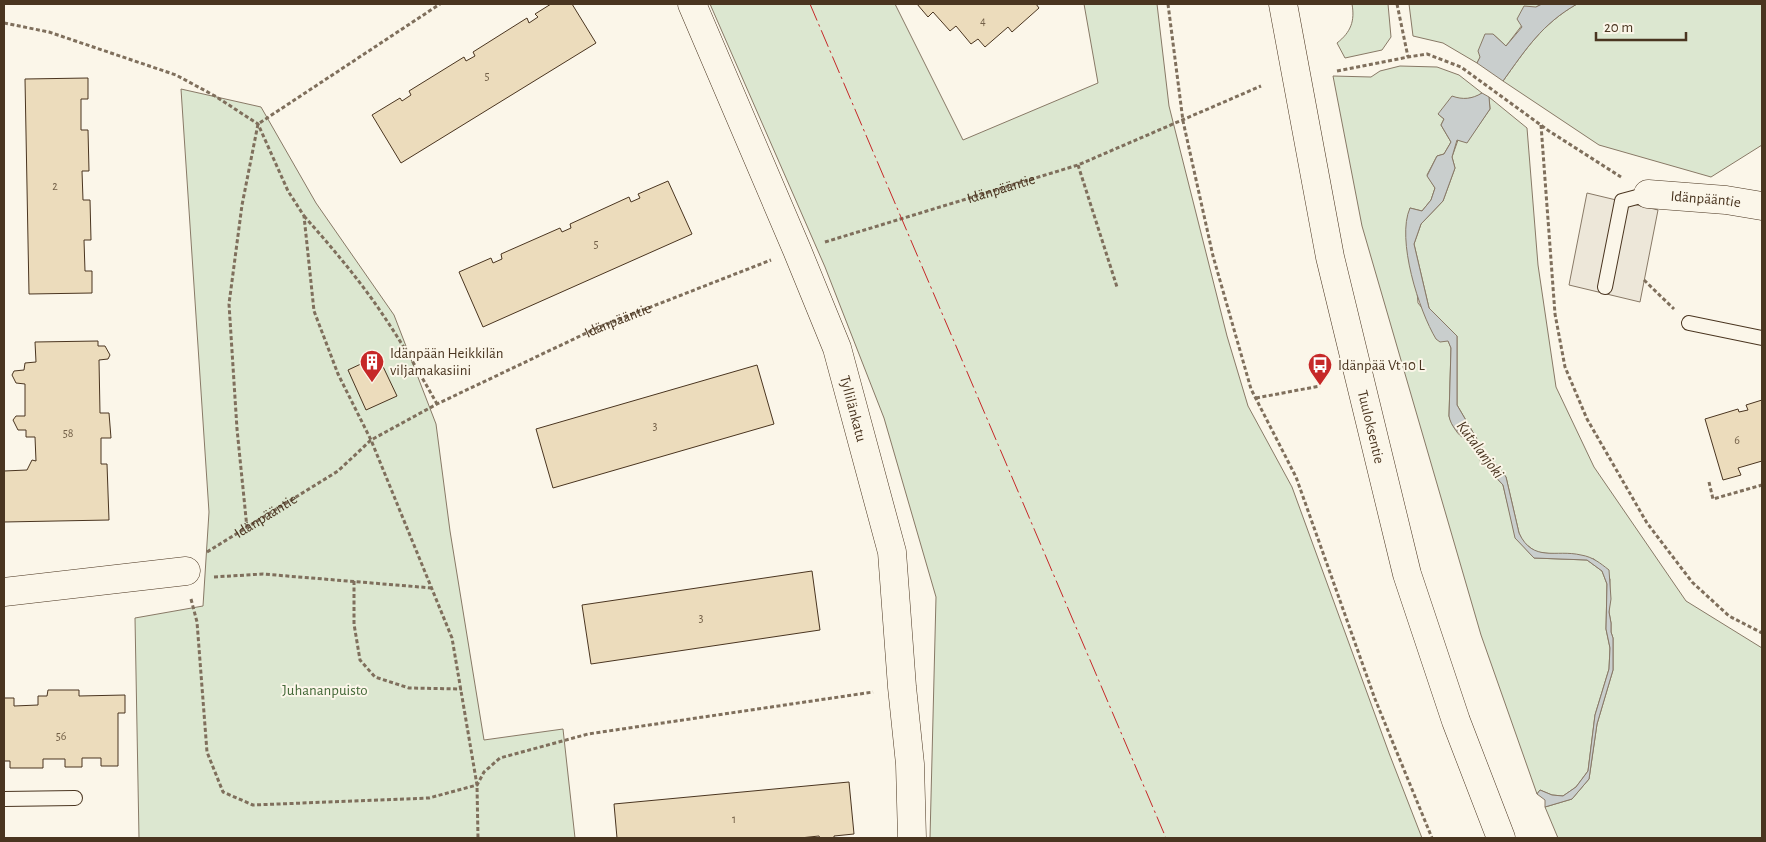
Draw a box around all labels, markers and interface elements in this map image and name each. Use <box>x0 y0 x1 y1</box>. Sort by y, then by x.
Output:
scale bar <box>1596 10 1686 42</box>
house number: 4 <box>980 15 986 27</box>
text: 20 m <box>1604 20 1633 35</box>
house number: 5 <box>484 70 490 82</box>
street label: Idänpääntie <box>965 171 1037 206</box>
house number: 2 <box>52 180 58 192</box>
street label: Idänpääntie <box>1670 189 1742 210</box>
house number: 5 <box>593 238 599 250</box>
street label: Idänpääntie <box>582 300 654 341</box>
place label: Idänpään Heikkilän viljamakasiini <box>390 346 504 378</box>
building icon: Idänpään Heikkilän viljamakasiini <box>359 349 385 383</box>
bus stop icon: Idänpää Vt 10 L <box>1307 352 1333 386</box>
place label: Idänpää Vt 10 L <box>1338 358 1426 373</box>
street label: Tyllilänkatu <box>837 374 869 444</box>
street label: Tuuloksentie <box>1355 389 1387 465</box>
water label: Kutalanjoki <box>1453 418 1507 482</box>
house number: 3 <box>653 420 658 432</box>
house number: 58 <box>63 427 74 439</box>
house number: 6 <box>1734 434 1740 446</box>
street label: Idänpääntie <box>232 491 300 541</box>
house number: 3 <box>699 612 704 624</box>
park label: Juhananpuisto <box>282 683 368 698</box>
house number: 56 <box>56 730 67 742</box>
house number: 1 <box>732 813 736 825</box>

